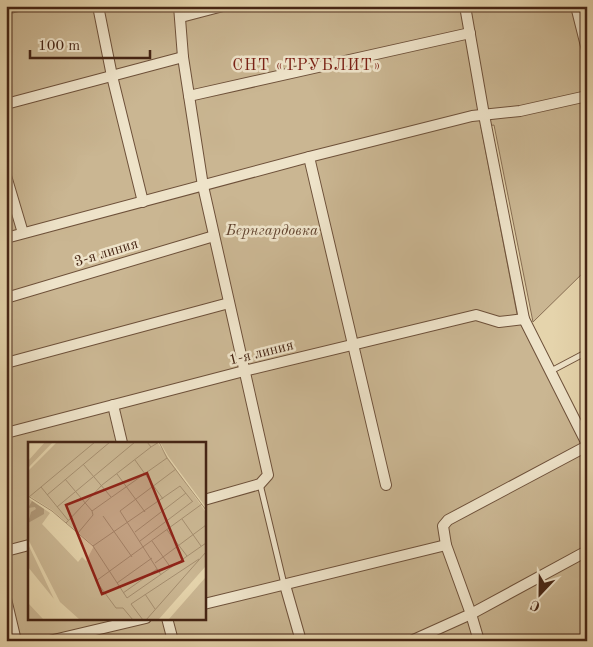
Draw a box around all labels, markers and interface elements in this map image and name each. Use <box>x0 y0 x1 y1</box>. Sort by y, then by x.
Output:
scale bar <box>30 28 150 60</box>
text: 100 m <box>38 39 80 54</box>
district label: СНТ «ТРУБЛИТ» <box>232 58 382 74</box>
park label: Бернгардовка <box>225 224 318 239</box>
street label: 3-я линия <box>73 237 140 270</box>
street label: 1-я линия <box>228 338 295 369</box>
inset map <box>28 442 205 620</box>
north arrow <box>516 570 566 620</box>
text: С <box>529 597 542 613</box>

